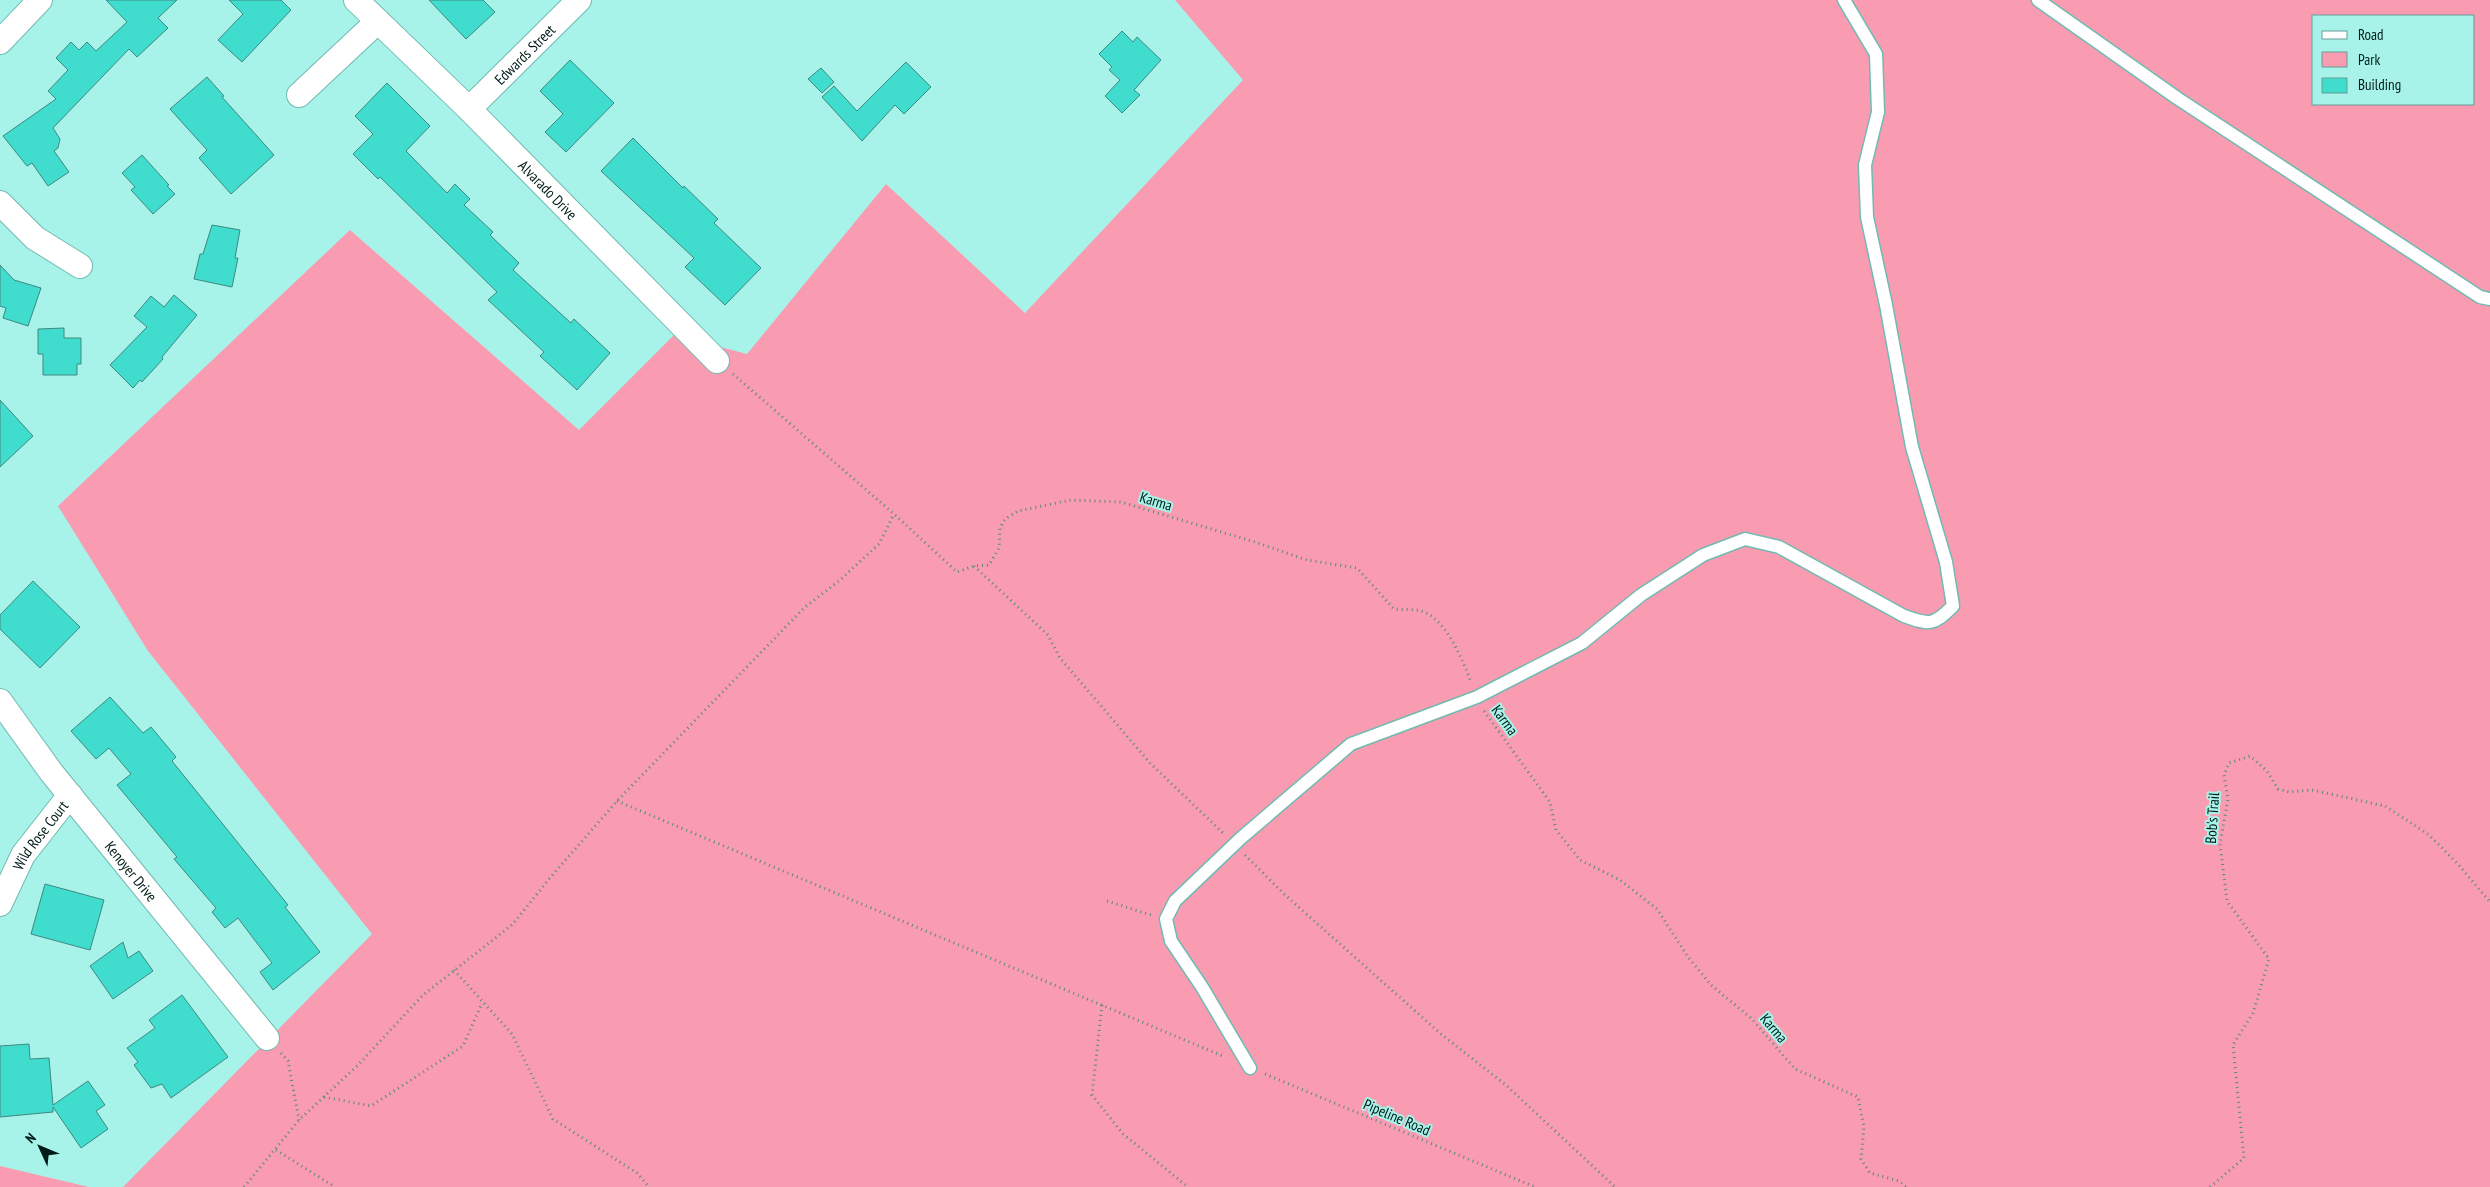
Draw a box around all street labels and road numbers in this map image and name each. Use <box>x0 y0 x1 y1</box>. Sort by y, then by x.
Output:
street label: Edwards Street <box>490 20 559 88</box>
street label: Alvarado Drive <box>515 156 582 223</box>
street label: Karma <box>1137 487 1175 515</box>
street label: Karma <box>1488 701 1522 739</box>
street label: Bob's Trail <box>2201 791 2223 844</box>
street label: Wild Rose Court <box>8 796 72 873</box>
street label: Kenoyer Drive <box>101 837 162 905</box>
street label: Karma <box>1756 1009 1792 1047</box>
street label: Pipeline Road <box>1361 1094 1433 1140</box>

